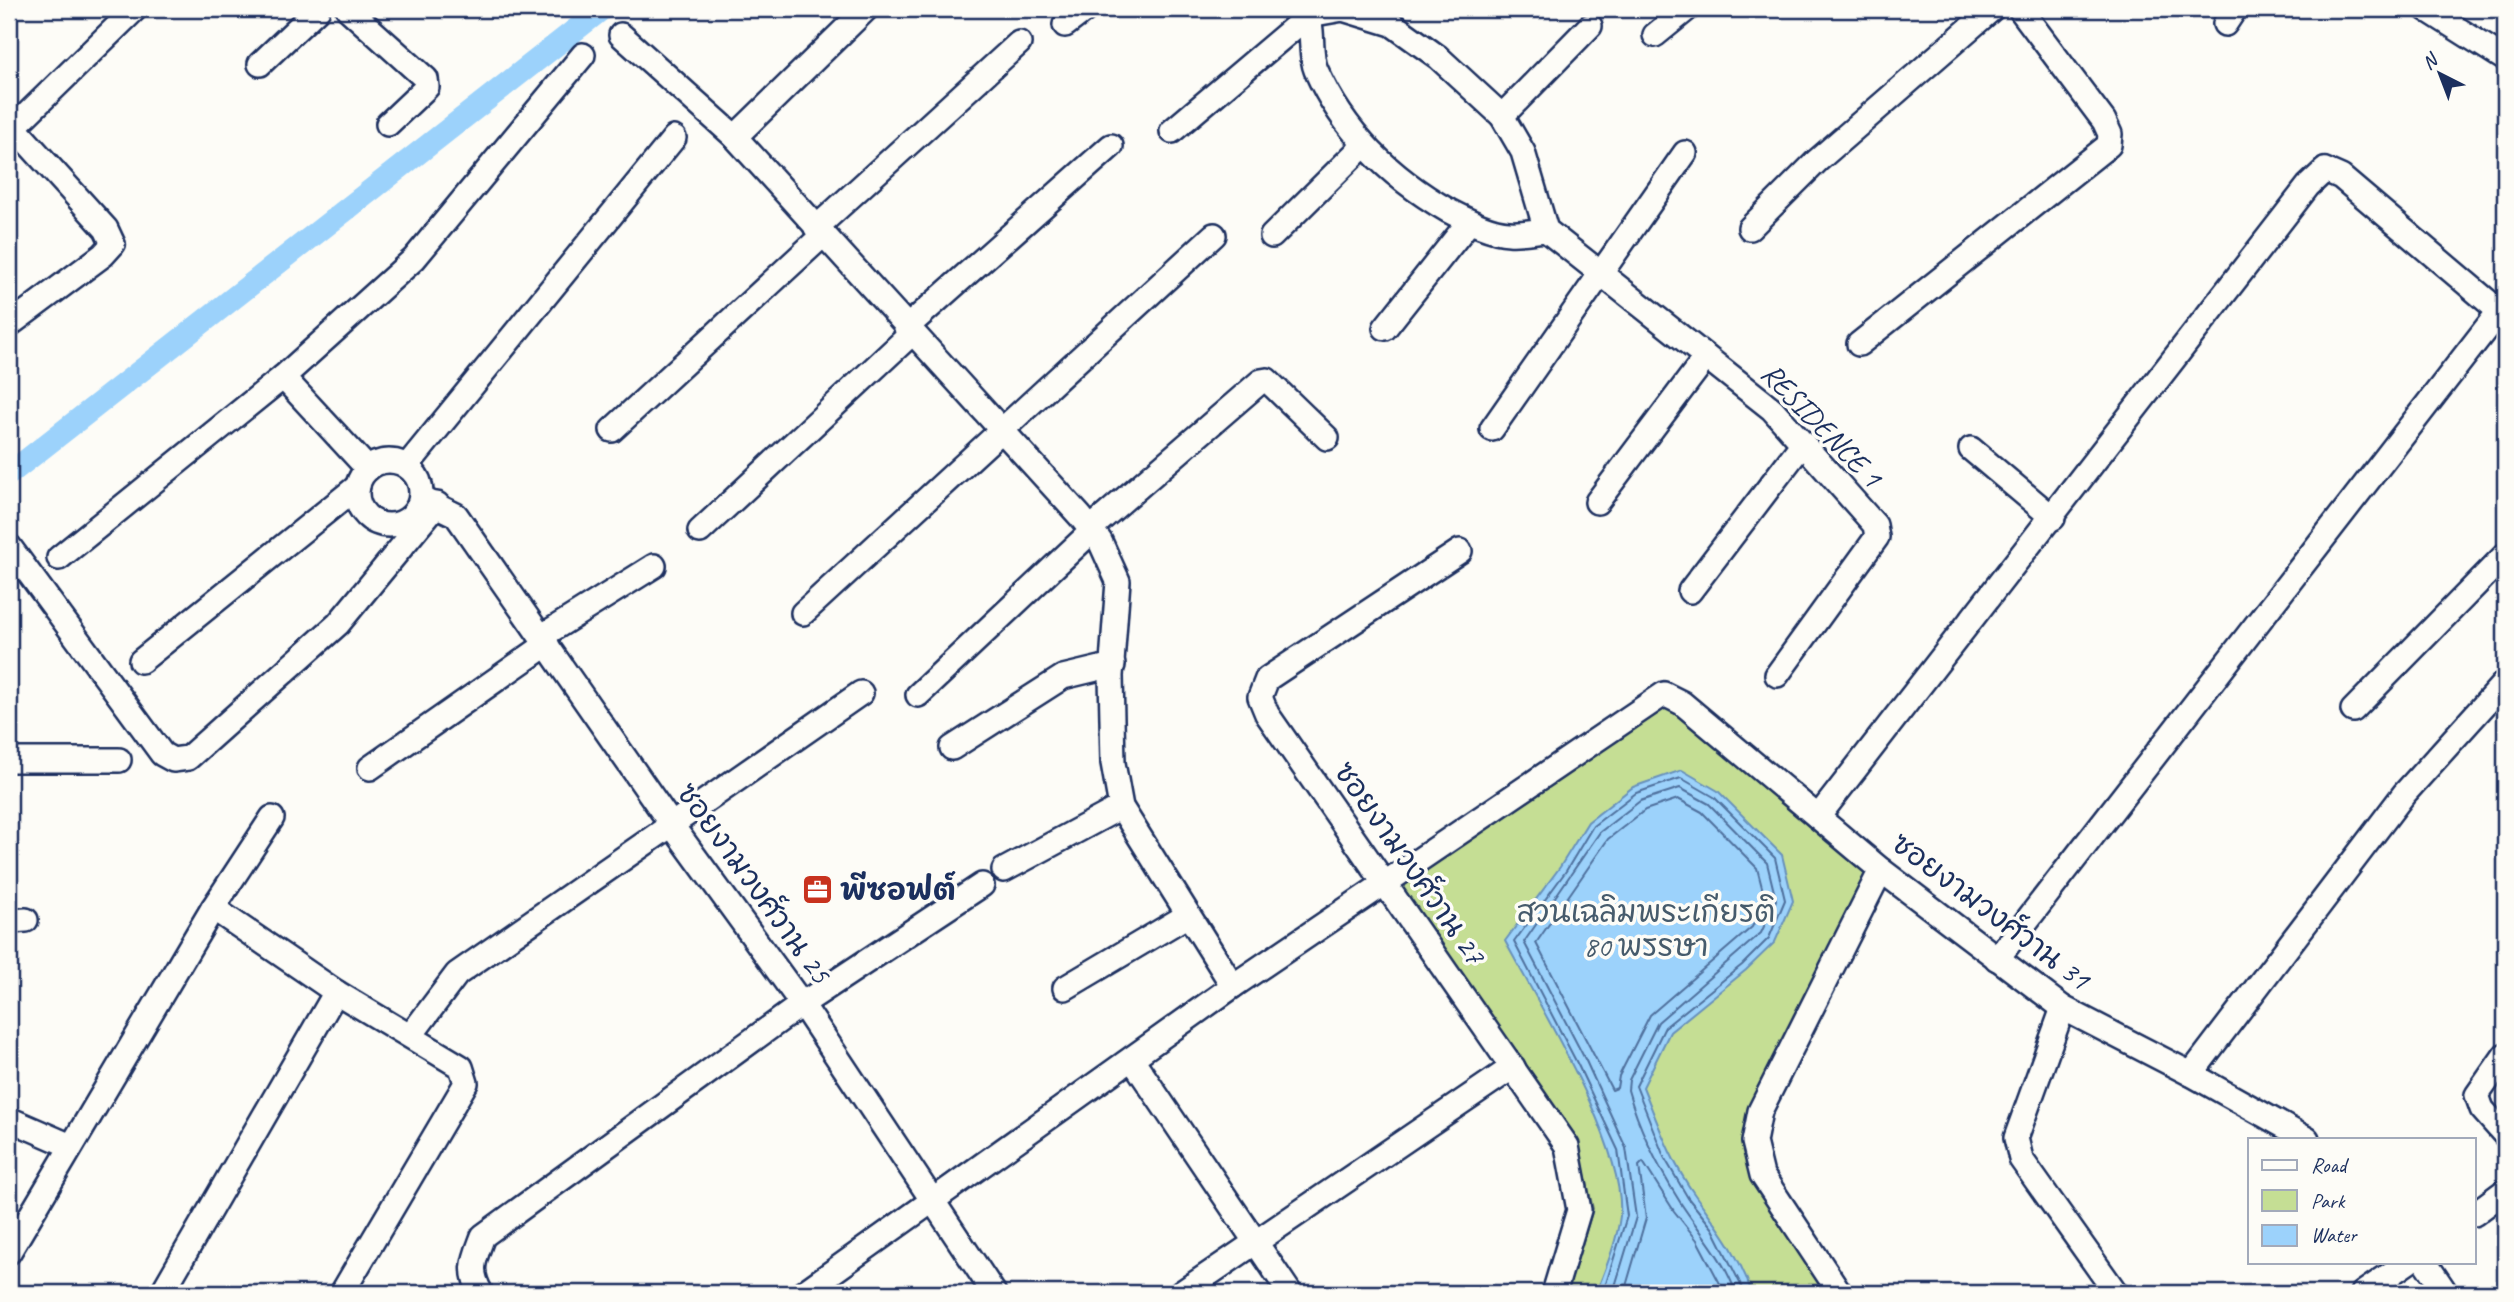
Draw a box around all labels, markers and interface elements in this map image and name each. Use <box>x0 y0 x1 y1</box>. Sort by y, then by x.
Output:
north arrow <box>2406 38 2476 108</box>
text: N <box>2417 47 2444 75</box>
street label: RESIDENCE 1 <box>1753 355 1892 496</box>
street label: ซอยงามวงศ์วาน 27 <box>1326 754 1496 973</box>
street label: ซอยงามวงศ์วาน 25 <box>668 775 841 992</box>
street label: ซอยงามวงศ์วาน 31 <box>1884 823 2100 999</box>
place label: พีซอฟต์ <box>840 871 956 909</box>
office icon: พีซอฟต์ <box>800 873 834 907</box>
park label: สวนเฉลิมพระเกียรติ 80 พรรษา <box>1516 893 1776 965</box>
legend <box>2248 1138 2476 1264</box>
text: Road <box>2311 1152 2350 1178</box>
text: Park <box>2311 1188 2346 1214</box>
text: Water <box>2311 1222 2358 1248</box>

